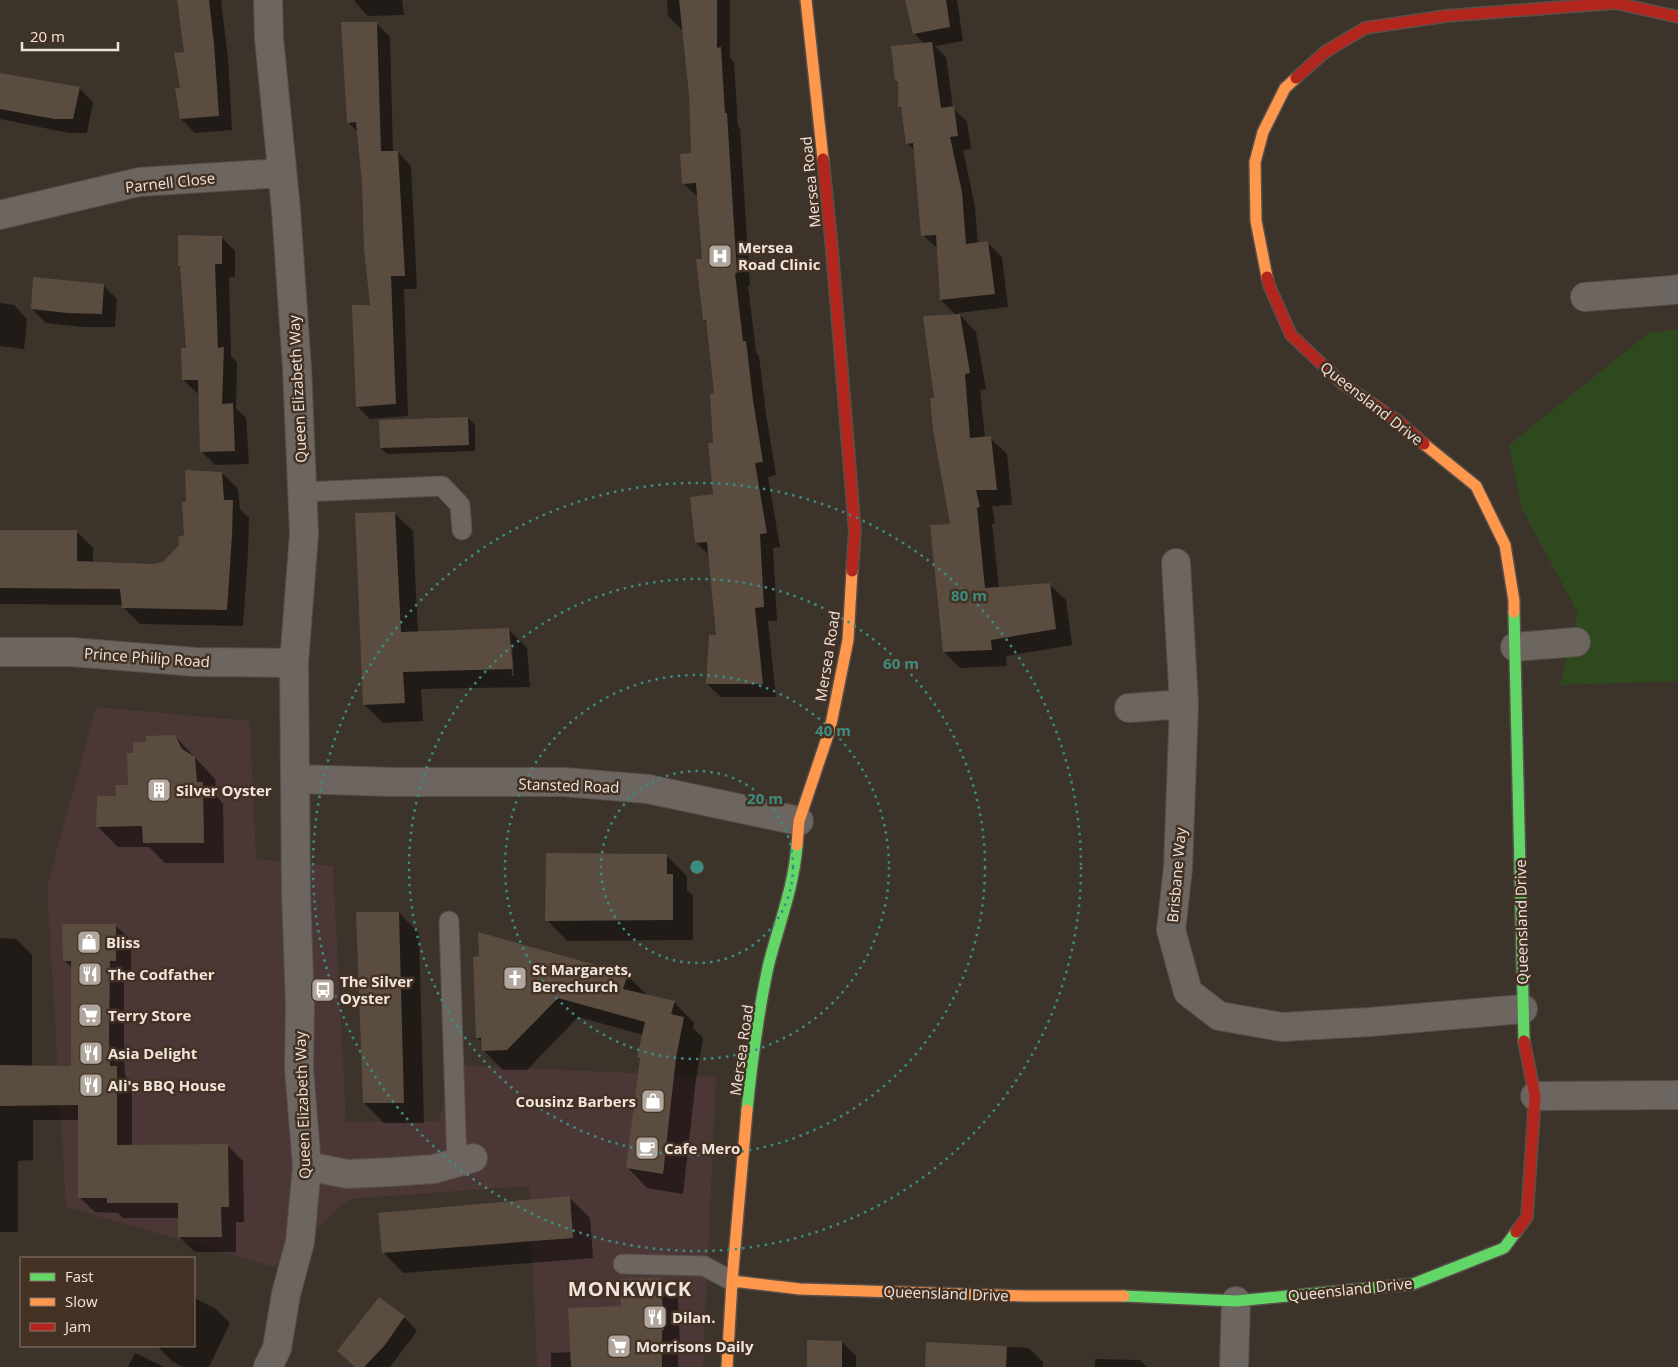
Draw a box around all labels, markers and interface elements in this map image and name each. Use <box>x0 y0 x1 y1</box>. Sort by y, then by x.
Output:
scale bar <box>22 20 119 52</box>
text: 20 m <box>30 26 65 46</box>
street label: Mersea Road <box>795 135 825 229</box>
street label: Parnell Close <box>124 167 216 197</box>
place label: Mersea Road Clinic <box>738 237 821 274</box>
hospital icon: Mersea Road Clinic <box>707 243 733 269</box>
street label: Queen Elizabeth Way <box>283 314 311 463</box>
street label: Queensland Drive <box>1317 357 1427 449</box>
text: 80 m <box>951 585 987 605</box>
street label: Mersea Road <box>810 609 844 703</box>
street label: Prince Philip Road <box>83 643 211 671</box>
text: 60 m <box>883 653 919 673</box>
text: 40 m <box>815 720 851 740</box>
street label: Stansted Road <box>518 773 620 797</box>
building icon: Silver Oyster <box>146 777 172 803</box>
place label: Silver Oyster <box>176 780 272 800</box>
text: 20 m <box>747 788 783 808</box>
street label: Brisbane Way <box>1162 826 1190 923</box>
centre of rings <box>688 858 706 876</box>
street label: Queensland Drive <box>1510 859 1532 985</box>
shop icon: Bliss <box>76 929 102 955</box>
place label: Bliss <box>106 932 140 952</box>
place label: St Margarets, Berechurch <box>532 959 632 996</box>
restaurant icon: The Codfather <box>77 961 103 987</box>
place label: The Codfather <box>108 964 215 984</box>
church icon: St Margarets, Berechurch <box>502 965 528 991</box>
place label: The Silver Oyster <box>340 971 413 1008</box>
bus stop icon: The Silver Oyster <box>310 977 336 1003</box>
supermarket icon: Terry Store <box>77 1002 103 1028</box>
street label: Mersea Road <box>725 1003 757 1097</box>
place label: Terry Store <box>108 1005 191 1025</box>
street label: Queen Elizabeth Way <box>289 1030 315 1179</box>
restaurant icon: Asia Delight <box>78 1040 104 1066</box>
place label: Asia Delight <box>108 1043 198 1063</box>
restaurant icon: Ali's BBQ House <box>78 1072 104 1098</box>
place label: Ali's BBQ House <box>108 1075 226 1095</box>
shop icon: Cousinz Barbers <box>640 1088 666 1114</box>
place label: Cousinz Barbers <box>516 1091 636 1111</box>
cafe icon: Cafe Mero <box>634 1135 660 1161</box>
place label: Cafe Mero <box>664 1138 740 1158</box>
legend <box>20 1257 195 1347</box>
text: Fast <box>65 1266 94 1286</box>
street label: Queensland Drive <box>1287 1273 1413 1305</box>
district label: MONKWICK <box>568 1275 692 1302</box>
street label: Queensland Drive <box>883 1281 1009 1305</box>
text: Slow <box>65 1291 98 1311</box>
restaurant icon: Dilan. <box>642 1304 668 1330</box>
place label: Dilan. <box>672 1307 715 1327</box>
text: Jam <box>63 1316 91 1336</box>
supermarket icon: Morrisons Daily <box>606 1333 632 1359</box>
place label: Morrisons Daily <box>636 1336 754 1356</box>

